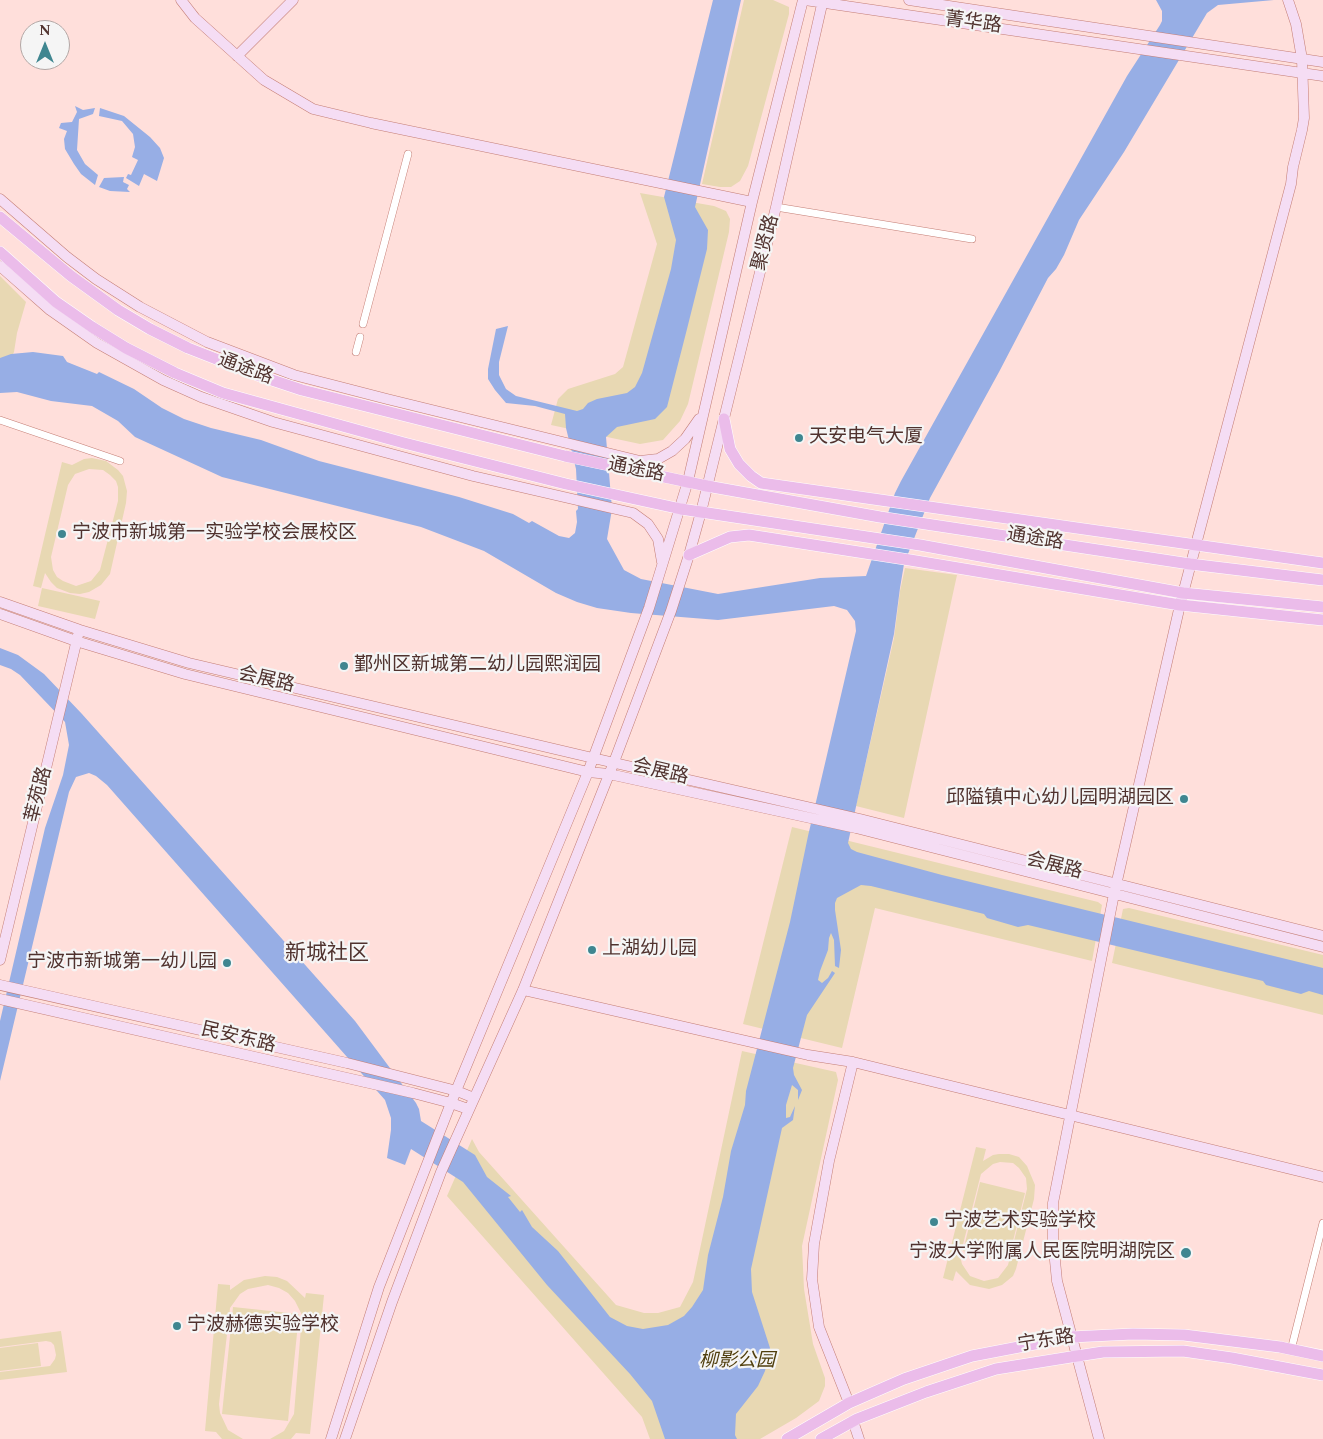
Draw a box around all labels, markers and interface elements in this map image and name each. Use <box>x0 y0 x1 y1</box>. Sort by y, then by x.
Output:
street label: 菁华路 <box>943 9 1003 39</box>
north arrow <box>20 20 70 70</box>
text: N <box>39 20 51 41</box>
street label: 聚贤路 <box>749 213 785 273</box>
street label: 通途路 <box>214 350 276 390</box>
place label: 天安电气大厦 <box>809 427 923 449</box>
marker: 天安电气大厦 <box>793 432 805 444</box>
street label: 通途路 <box>606 454 666 488</box>
place label: 宁波市新城第一实验学校会展校区 <box>72 523 357 545</box>
street label: 通途路 <box>1005 524 1065 556</box>
marker: 宁波市新城第一实验学校会展校区 <box>56 528 68 540</box>
place label: 鄞州区新城第二幼儿园熙润园 <box>354 655 601 677</box>
marker: 鄞州区新城第二幼儿园熙润园 <box>338 660 350 672</box>
street label: 会展路 <box>236 663 296 699</box>
street label: 会展路 <box>630 755 690 791</box>
street label: 莘苑路 <box>22 765 58 825</box>
place label: 邱隘镇中心幼儿园明湖园区 <box>946 788 1174 810</box>
marker: 邱隘镇中心幼儿园明湖园区 <box>1178 793 1190 805</box>
street label: 会展路 <box>1024 849 1084 885</box>
place label: 上湖幼儿园 <box>602 939 697 961</box>
district label: 新城社区 <box>285 942 369 968</box>
marker: 上湖幼儿园 <box>586 944 598 956</box>
place label: 宁波市新城第一幼儿园 <box>27 952 217 974</box>
marker: 宁波市新城第一幼儿园 <box>221 957 233 969</box>
street label: 民安东路 <box>198 1019 278 1059</box>
place label: 宁波艺术实验学校 <box>944 1211 1096 1233</box>
marker: 宁波艺术实验学校 <box>928 1216 940 1228</box>
place label: 宁波大学附属人民医院明湖院区 <box>909 1242 1175 1264</box>
marker: 宁波大学附属人民医院明湖院区 <box>1179 1246 1193 1260</box>
place label: 宁波赫德实验学校 <box>187 1315 339 1337</box>
marker: 宁波赫德实验学校 <box>171 1320 183 1332</box>
street label: 宁东路 <box>1016 1326 1076 1358</box>
park label: 柳影公园 <box>699 1351 775 1373</box>

